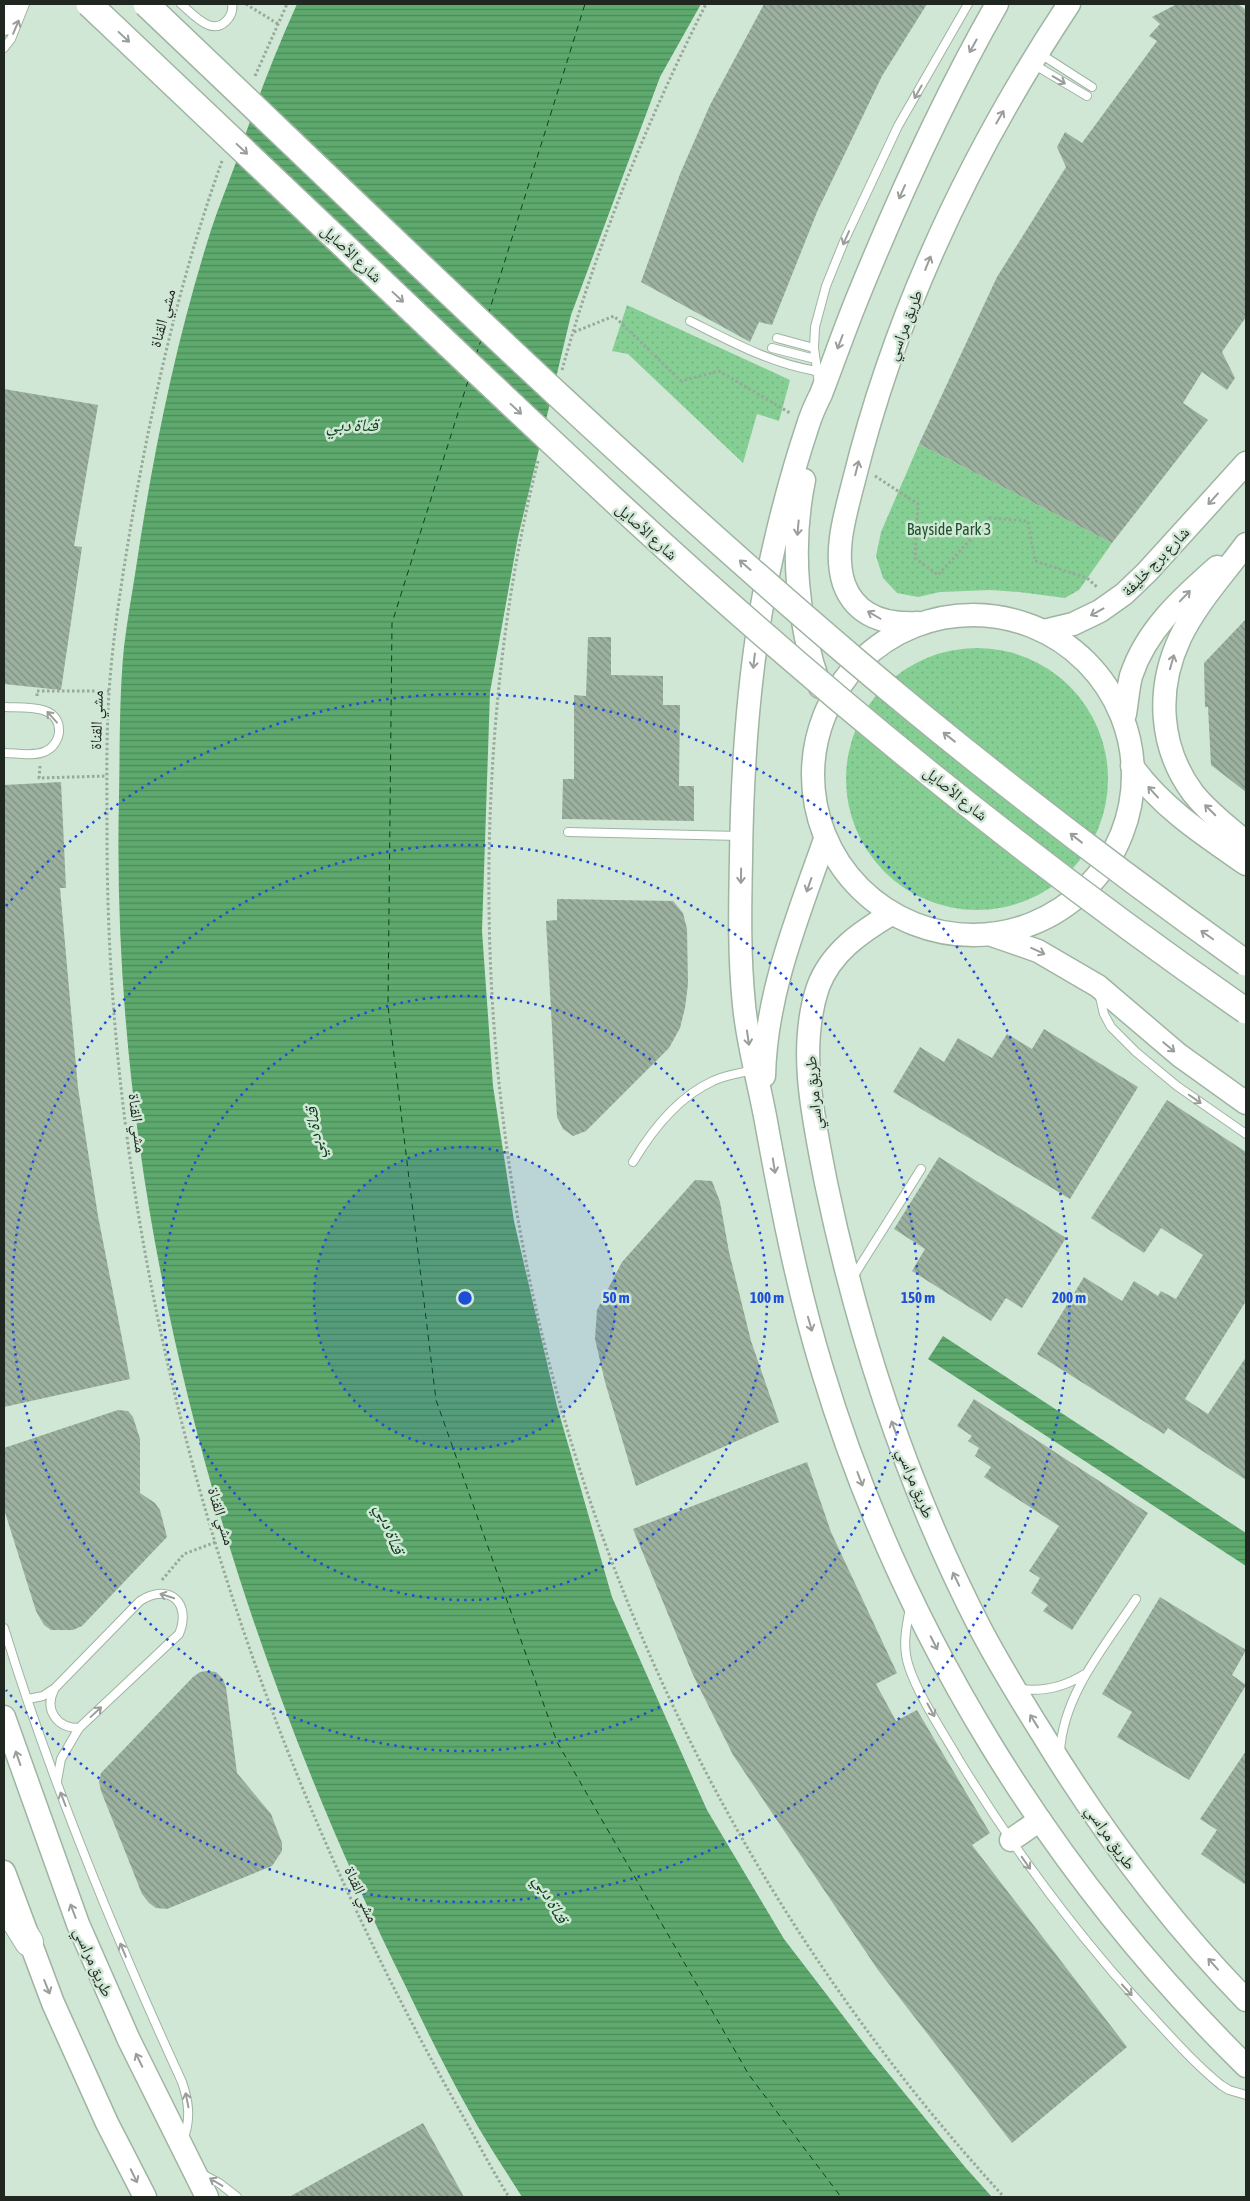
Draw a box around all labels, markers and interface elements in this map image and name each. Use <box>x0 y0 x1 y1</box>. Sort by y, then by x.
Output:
one-way arrow <box>11 20 21 35</box>
one-way arrow <box>118 31 131 43</box>
one-way arrow <box>968 39 978 53</box>
one-way arrow <box>1052 75 1066 85</box>
one-way arrow <box>912 84 922 98</box>
one-way arrow <box>995 110 1005 125</box>
one-way arrow <box>236 143 249 155</box>
one-way arrow <box>897 184 907 199</box>
street label: شارع الأصايل <box>317 220 386 287</box>
one-way arrow <box>840 230 850 245</box>
one-way arrow <box>924 256 933 271</box>
street label: مشي القناة <box>146 287 182 350</box>
street label: طريق مراسي <box>882 287 929 364</box>
one-way arrow <box>392 291 405 303</box>
one-way arrow <box>835 334 844 349</box>
one-way arrow <box>510 403 523 415</box>
water label: قناة دبي <box>326 414 380 440</box>
one-way arrow <box>853 460 862 476</box>
one-way arrow <box>1208 493 1219 506</box>
street label: شارع الأصايل <box>611 499 681 565</box>
one-way arrow <box>793 520 803 536</box>
park label: Bayside Park 3 <box>907 520 991 539</box>
street label: شارع برج خليفة <box>1118 523 1194 601</box>
one-way arrow <box>738 559 751 570</box>
one-way arrow <box>1179 590 1192 602</box>
one-way arrow <box>1090 607 1105 617</box>
one-way arrow <box>867 610 881 620</box>
one-way arrow <box>749 653 759 669</box>
one-way arrow <box>1167 654 1177 670</box>
street label: مشي القناة <box>86 690 110 750</box>
one-way arrow <box>46 711 58 723</box>
one-way arrow <box>943 732 956 743</box>
street label: شارع الأصايل <box>919 762 991 826</box>
one-way arrow <box>1147 785 1159 798</box>
one-way arrow <box>1203 804 1216 816</box>
one-way arrow <box>1070 832 1083 843</box>
one-way arrow <box>736 867 746 883</box>
one-way arrow <box>804 877 813 892</box>
one-way arrow <box>1200 930 1214 940</box>
one-way arrow <box>1030 947 1045 957</box>
one-way arrow <box>743 1029 753 1045</box>
one-way arrow <box>1162 1041 1175 1052</box>
street label: طريق مراسي <box>801 1055 829 1131</box>
street label: مشي القناة <box>121 1092 151 1154</box>
one-way arrow <box>1188 1094 1202 1104</box>
water label: قناة دبي <box>300 1103 332 1160</box>
one-way arrow <box>769 1158 779 1174</box>
centre of rings <box>456 1289 474 1307</box>
text: 50 m <box>603 1289 630 1306</box>
text: 100 m <box>750 1289 784 1306</box>
text: 150 m <box>901 1289 935 1306</box>
text: 200 m <box>1052 1289 1086 1306</box>
one-way arrow <box>805 1316 815 1332</box>
one-way arrow <box>889 1421 898 1437</box>
street label: طريق مراسي <box>890 1445 938 1522</box>
one-way arrow <box>857 1471 866 1486</box>
street label: مشي القناة <box>201 1485 239 1548</box>
water label: قناة دبي <box>367 1501 410 1561</box>
one-way arrow <box>951 1571 961 1586</box>
one-way arrow <box>159 1591 175 1600</box>
one-way arrow <box>929 1635 939 1650</box>
one-way arrow <box>926 1703 936 1718</box>
one-way arrow <box>89 1706 102 1718</box>
one-way arrow <box>1029 1714 1040 1728</box>
one-way arrow <box>13 1751 22 1767</box>
one-way arrow <box>58 1792 67 1808</box>
street label: طريق مراسي <box>1079 1801 1140 1875</box>
one-way arrow <box>1021 1856 1031 1870</box>
street label: مشي القناة <box>338 1863 383 1927</box>
water label: قناة دبي <box>526 1871 574 1931</box>
one-way arrow <box>68 1904 77 1919</box>
street label: طريق مراسي <box>67 1925 117 2001</box>
one-way arrow <box>118 1943 127 1958</box>
one-way arrow <box>1207 1958 1219 1971</box>
one-way arrow <box>43 1979 52 1994</box>
one-way arrow <box>1121 1984 1133 1997</box>
one-way arrow <box>133 2053 143 2068</box>
one-way arrow <box>181 2092 191 2108</box>
one-way arrow <box>129 2168 139 2183</box>
one-way arrow <box>210 2176 224 2186</box>

